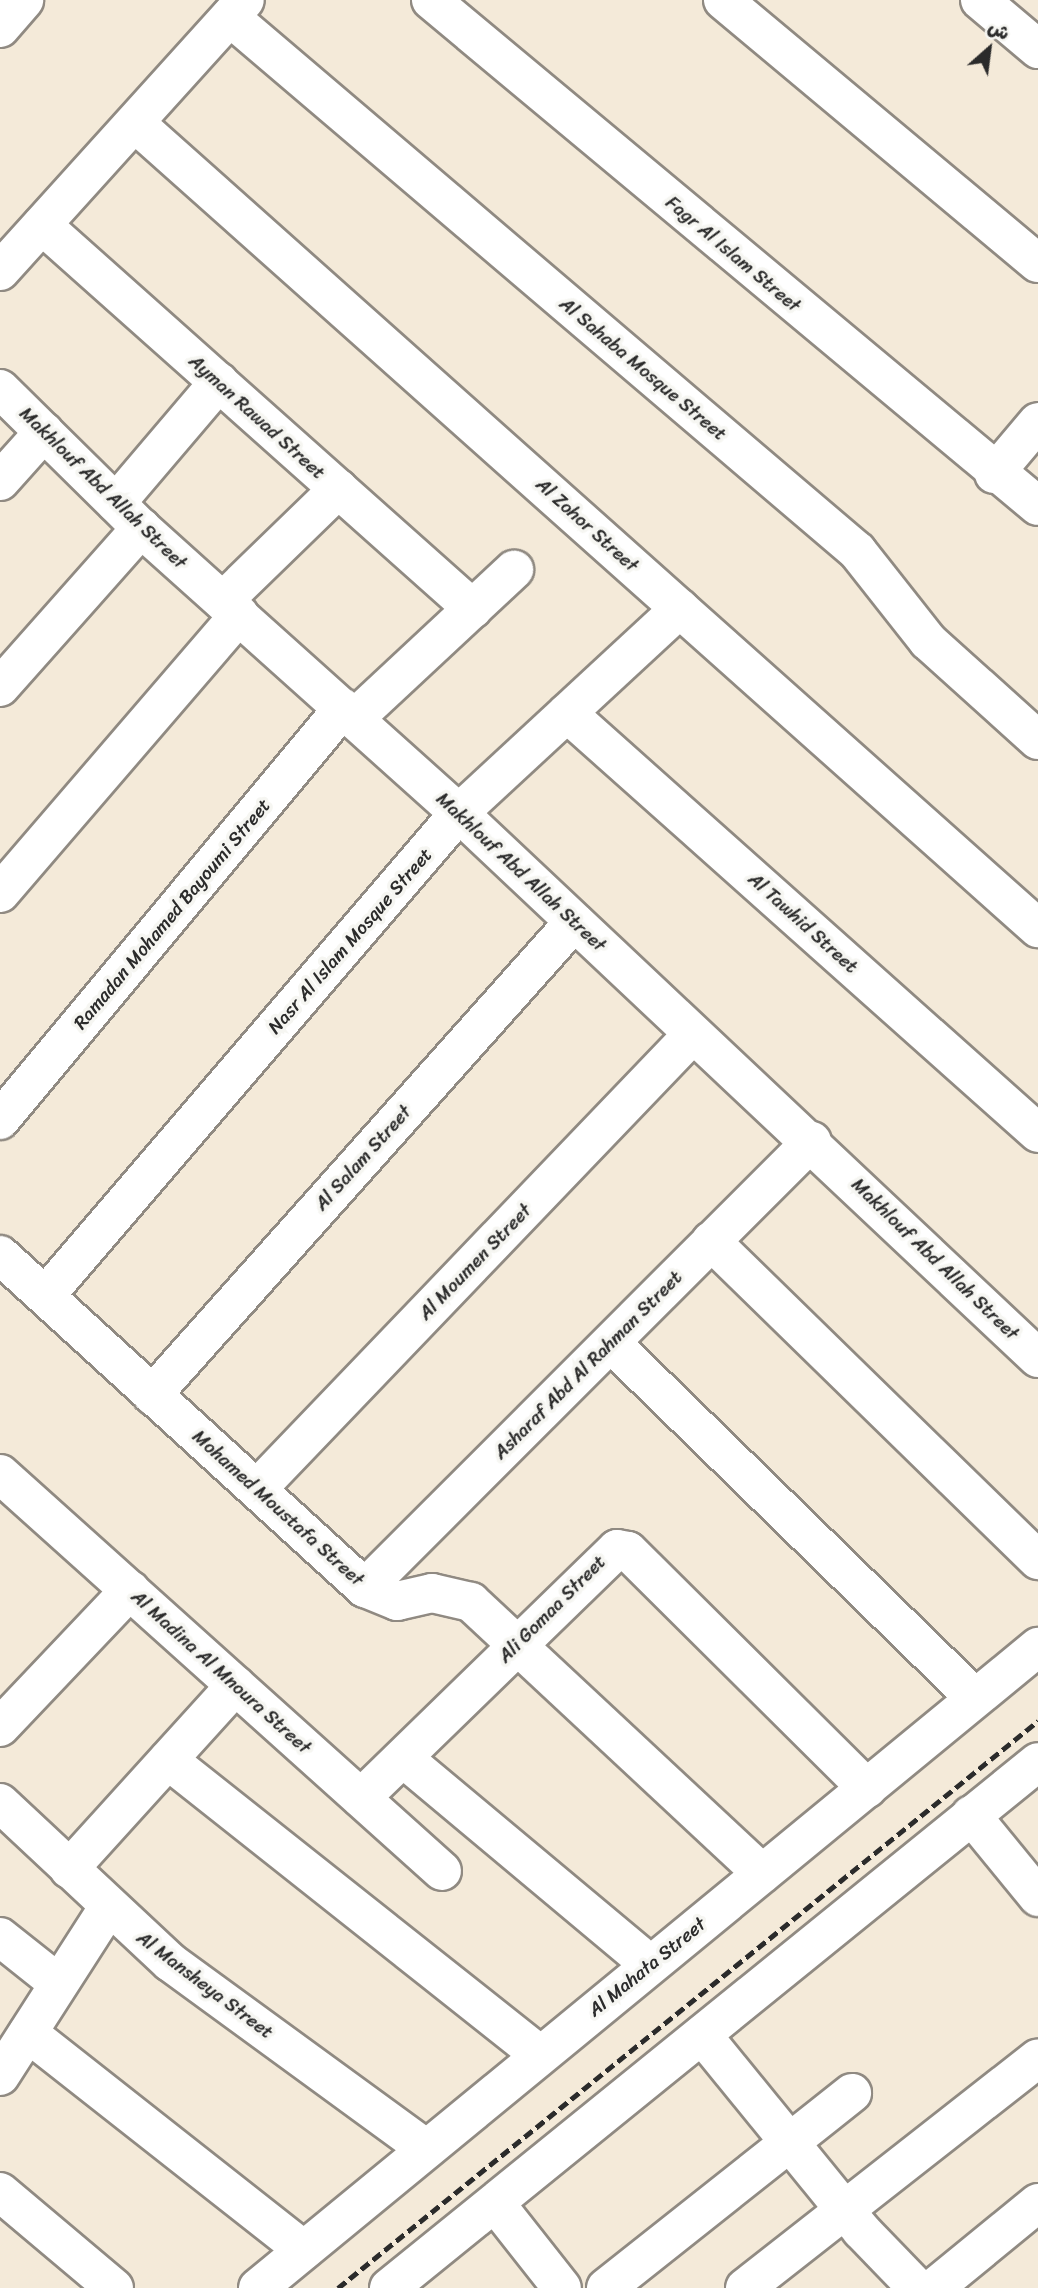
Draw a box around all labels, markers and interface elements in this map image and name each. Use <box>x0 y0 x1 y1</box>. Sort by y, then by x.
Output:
text: ش <box>982 11 1016 49</box>
north arrow <box>954 14 1024 84</box>
street label: Fagr Al Islam Street <box>660 190 806 318</box>
street label: Al Sahaba Mosque Street <box>555 292 731 446</box>
street label: Ayman Rawad Street <box>184 350 330 484</box>
street label: Makhlouf Abd Allah Street <box>14 402 192 574</box>
street label: Al Zohor Street <box>531 473 643 577</box>
street label: Makhlouf Abd Allah Street <box>431 787 611 957</box>
street label: Ramadan Mohamed Bayoumi Street <box>69 794 275 1034</box>
street label: Nasr Al Islam Mosque Street <box>263 843 437 1039</box>
street label: Al Tawhid Street <box>743 868 863 978</box>
street label: Al Salam Street <box>310 1101 416 1215</box>
street label: Makhlouf Abd Allah Street <box>846 1173 1024 1345</box>
street label: Al Moumen Street <box>414 1199 536 1325</box>
street label: Asharaf Abd Al Rahman Street <box>489 1266 687 1464</box>
street label: Mohamed Moustafa Street <box>187 1425 369 1591</box>
street label: Ali Gomaa Street <box>493 1550 611 1668</box>
street label: Al Madina Al Mnoura Street <box>127 1585 315 1759</box>
street label: Al Mahata Street <box>583 1912 711 2022</box>
street label: Al Mansheya Street <box>132 1926 278 2044</box>

